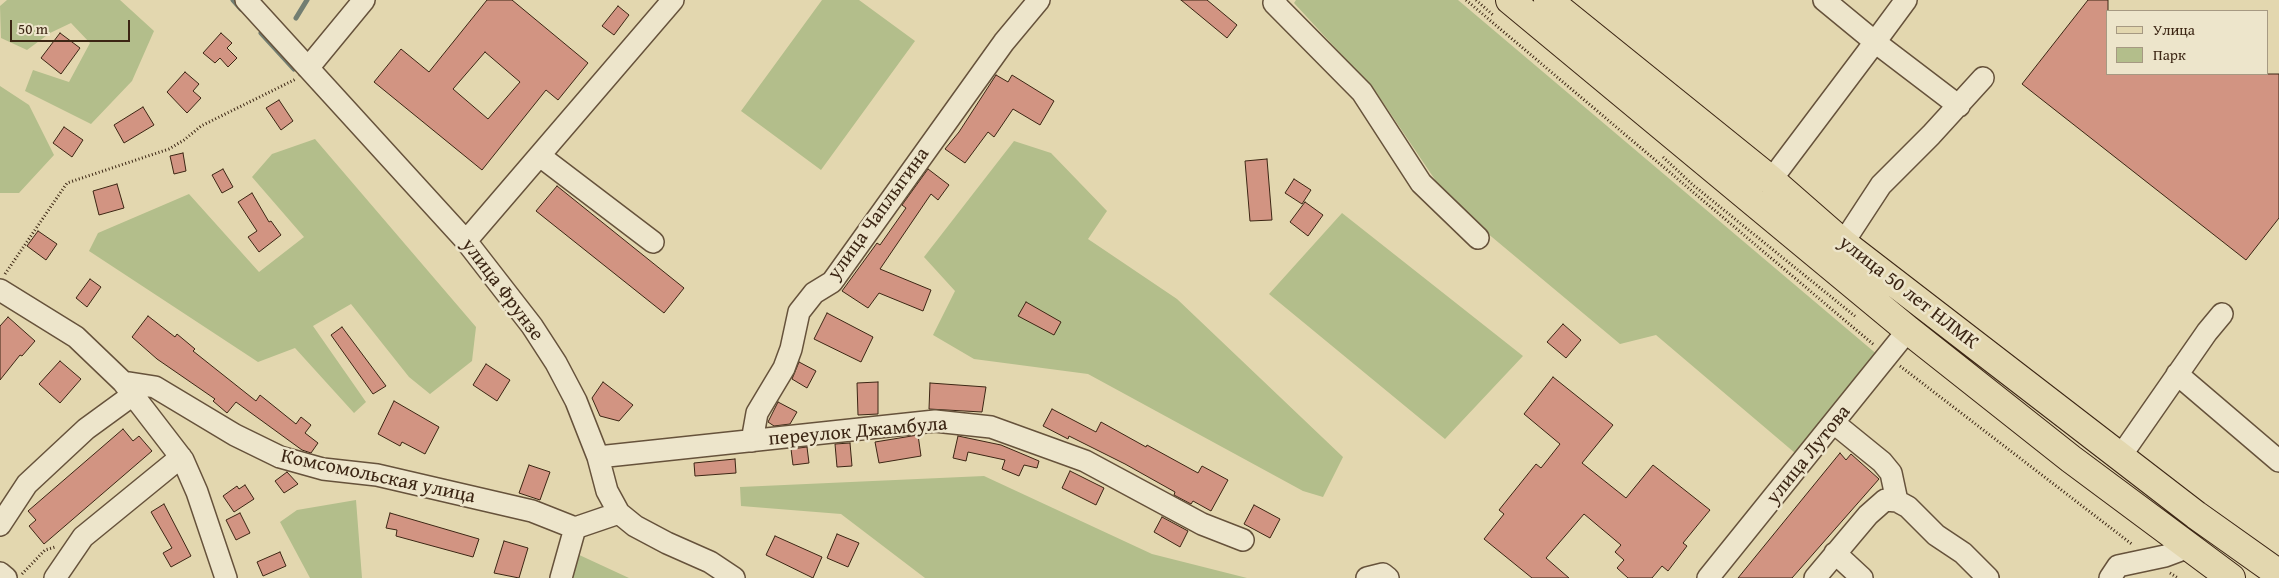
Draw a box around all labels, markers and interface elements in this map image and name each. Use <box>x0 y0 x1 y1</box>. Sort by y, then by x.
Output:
scale bar <box>12 10 132 42</box>
legend <box>2106 10 2269 75</box>
text: 50 m <box>18 18 48 39</box>
text: Улица <box>2153 19 2195 40</box>
text: Парк <box>2153 44 2186 65</box>
street label: улица Чаплыгина <box>823 143 935 285</box>
street label: улица 50 лет НЛМК <box>1833 231 1983 355</box>
street label: улица Фрунзе <box>456 234 548 346</box>
street label: улица Лутова <box>1762 401 1856 509</box>
street label: переулок Джамбула <box>768 412 948 452</box>
street label: Комсомольская улица <box>279 445 477 509</box>

